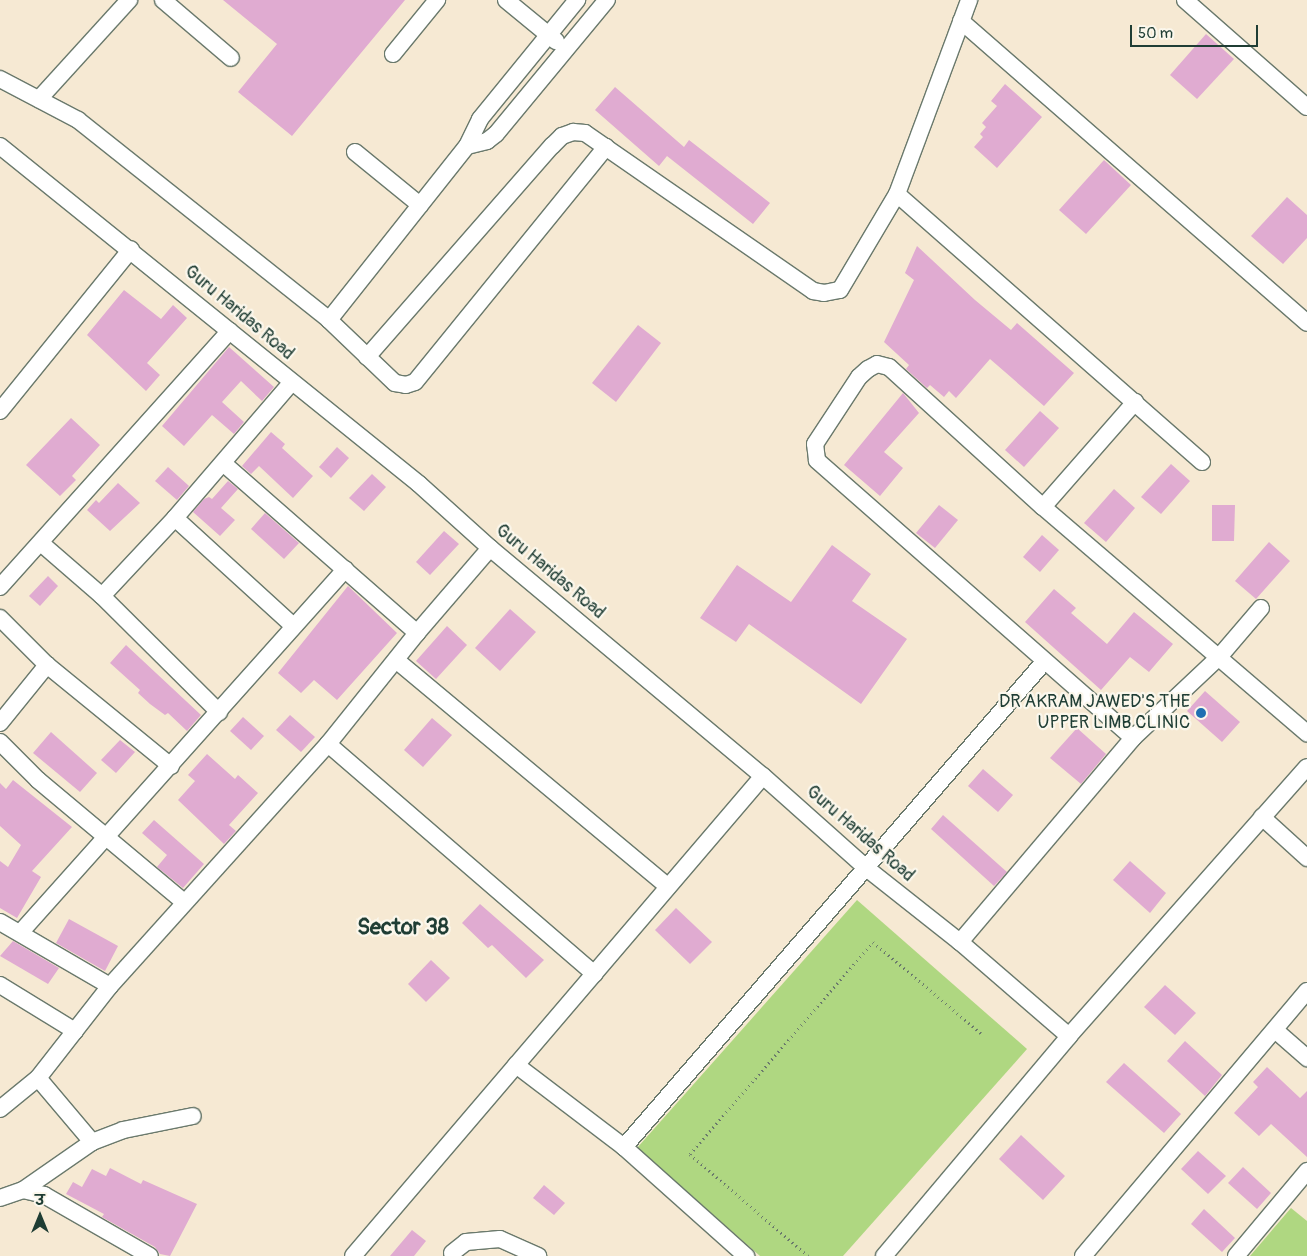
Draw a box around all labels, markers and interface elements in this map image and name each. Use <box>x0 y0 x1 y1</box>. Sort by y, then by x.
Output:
scale bar <box>1132 15 1260 47</box>
text: 50 m <box>1138 24 1173 43</box>
street label: Guru Haridas Road <box>180 261 298 365</box>
street label: Guru Haridas Road <box>491 520 609 624</box>
place label: DR AKRAM JAWED'S THE UPPER LIMB CLINIC <box>999 692 1190 734</box>
marker: DR AKRAM JAWED'S THE UPPER LIMB CLINIC <box>1194 706 1208 720</box>
street label: Guru Haridas Road <box>802 781 918 887</box>
district label: Sector 38 <box>357 915 449 941</box>
north arrow <box>15 1191 65 1241</box>
text: उ <box>35 1192 45 1209</box>

